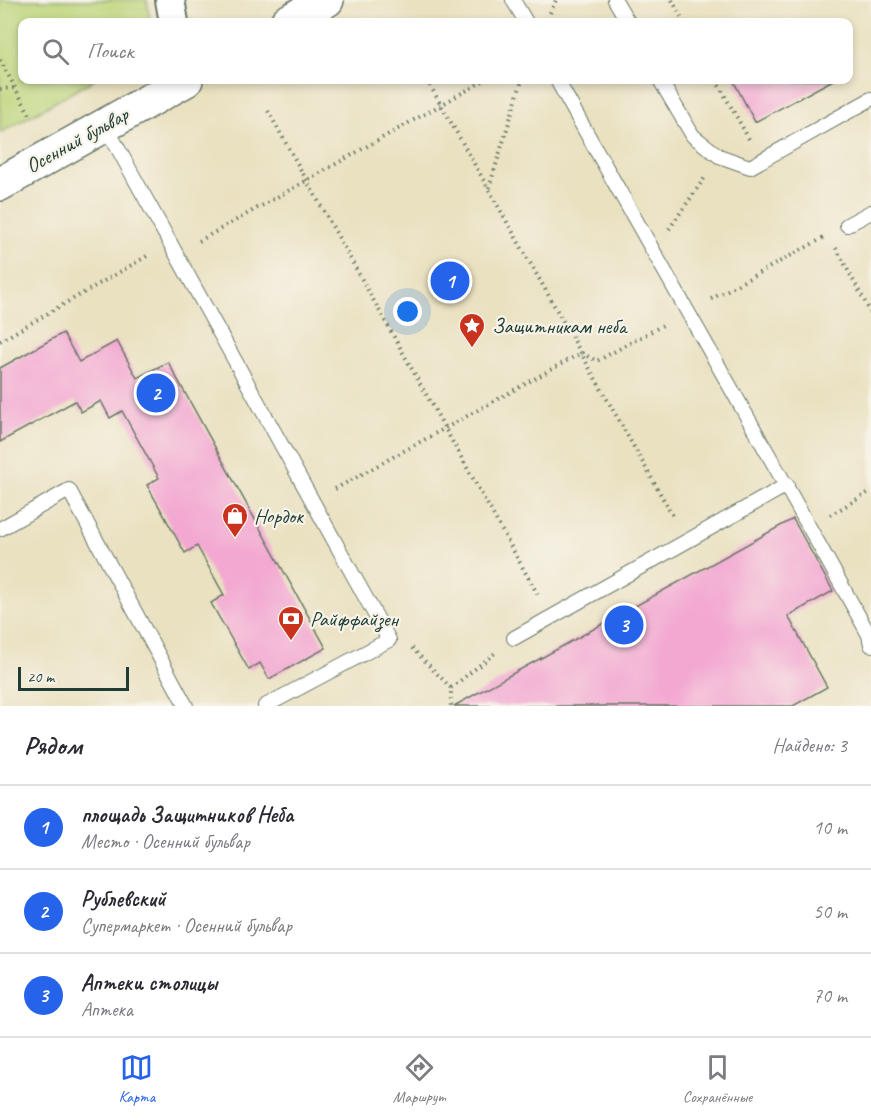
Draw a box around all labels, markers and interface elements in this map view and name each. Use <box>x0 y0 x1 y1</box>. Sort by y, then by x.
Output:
search box <box>18 18 853 84</box>
icon: search <box>39 35 72 68</box>
text: Поиск <box>87 37 133 65</box>
street label: Осенний бульвар <box>21 101 134 179</box>
pin: 1 <box>430 258 470 304</box>
your location <box>393 297 422 326</box>
place icon: Защитникам неба <box>457 311 487 349</box>
place label: Защитникам неба <box>492 313 629 339</box>
pin: 2 <box>136 370 176 416</box>
shop icon: Нордок <box>220 501 250 539</box>
place label: Нордок <box>254 503 304 529</box>
pin: 3 <box>604 602 644 648</box>
bank icon: Райффайзен <box>276 604 306 642</box>
place label: Райффайзен <box>310 606 400 633</box>
scale bar <box>18 664 129 692</box>
text: 20 m <box>27 667 54 687</box>
text: Рядом <box>24 729 82 762</box>
text: Найдено: 3 <box>772 733 847 758</box>
text: площадь Защитников Неба <box>81 801 293 829</box>
text: 1 <box>39 815 48 840</box>
text: 10 m <box>813 815 847 840</box>
text: Место · Осенний бульвар <box>81 829 250 854</box>
text: Рублевский <box>81 885 166 913</box>
text: 2 <box>39 899 48 924</box>
text: 50 m <box>813 899 847 924</box>
text: Супермаркет · Осенний бульвар <box>81 913 292 938</box>
text: Аптеки столицы <box>81 969 217 997</box>
text: 3 <box>39 983 48 1008</box>
text: 70 m <box>813 983 847 1008</box>
text: Аптека <box>81 997 133 1022</box>
tab: Карта <box>119 1051 155 1107</box>
tab: Маршрут <box>393 1051 445 1107</box>
tab: Сохранённые <box>683 1051 752 1107</box>

